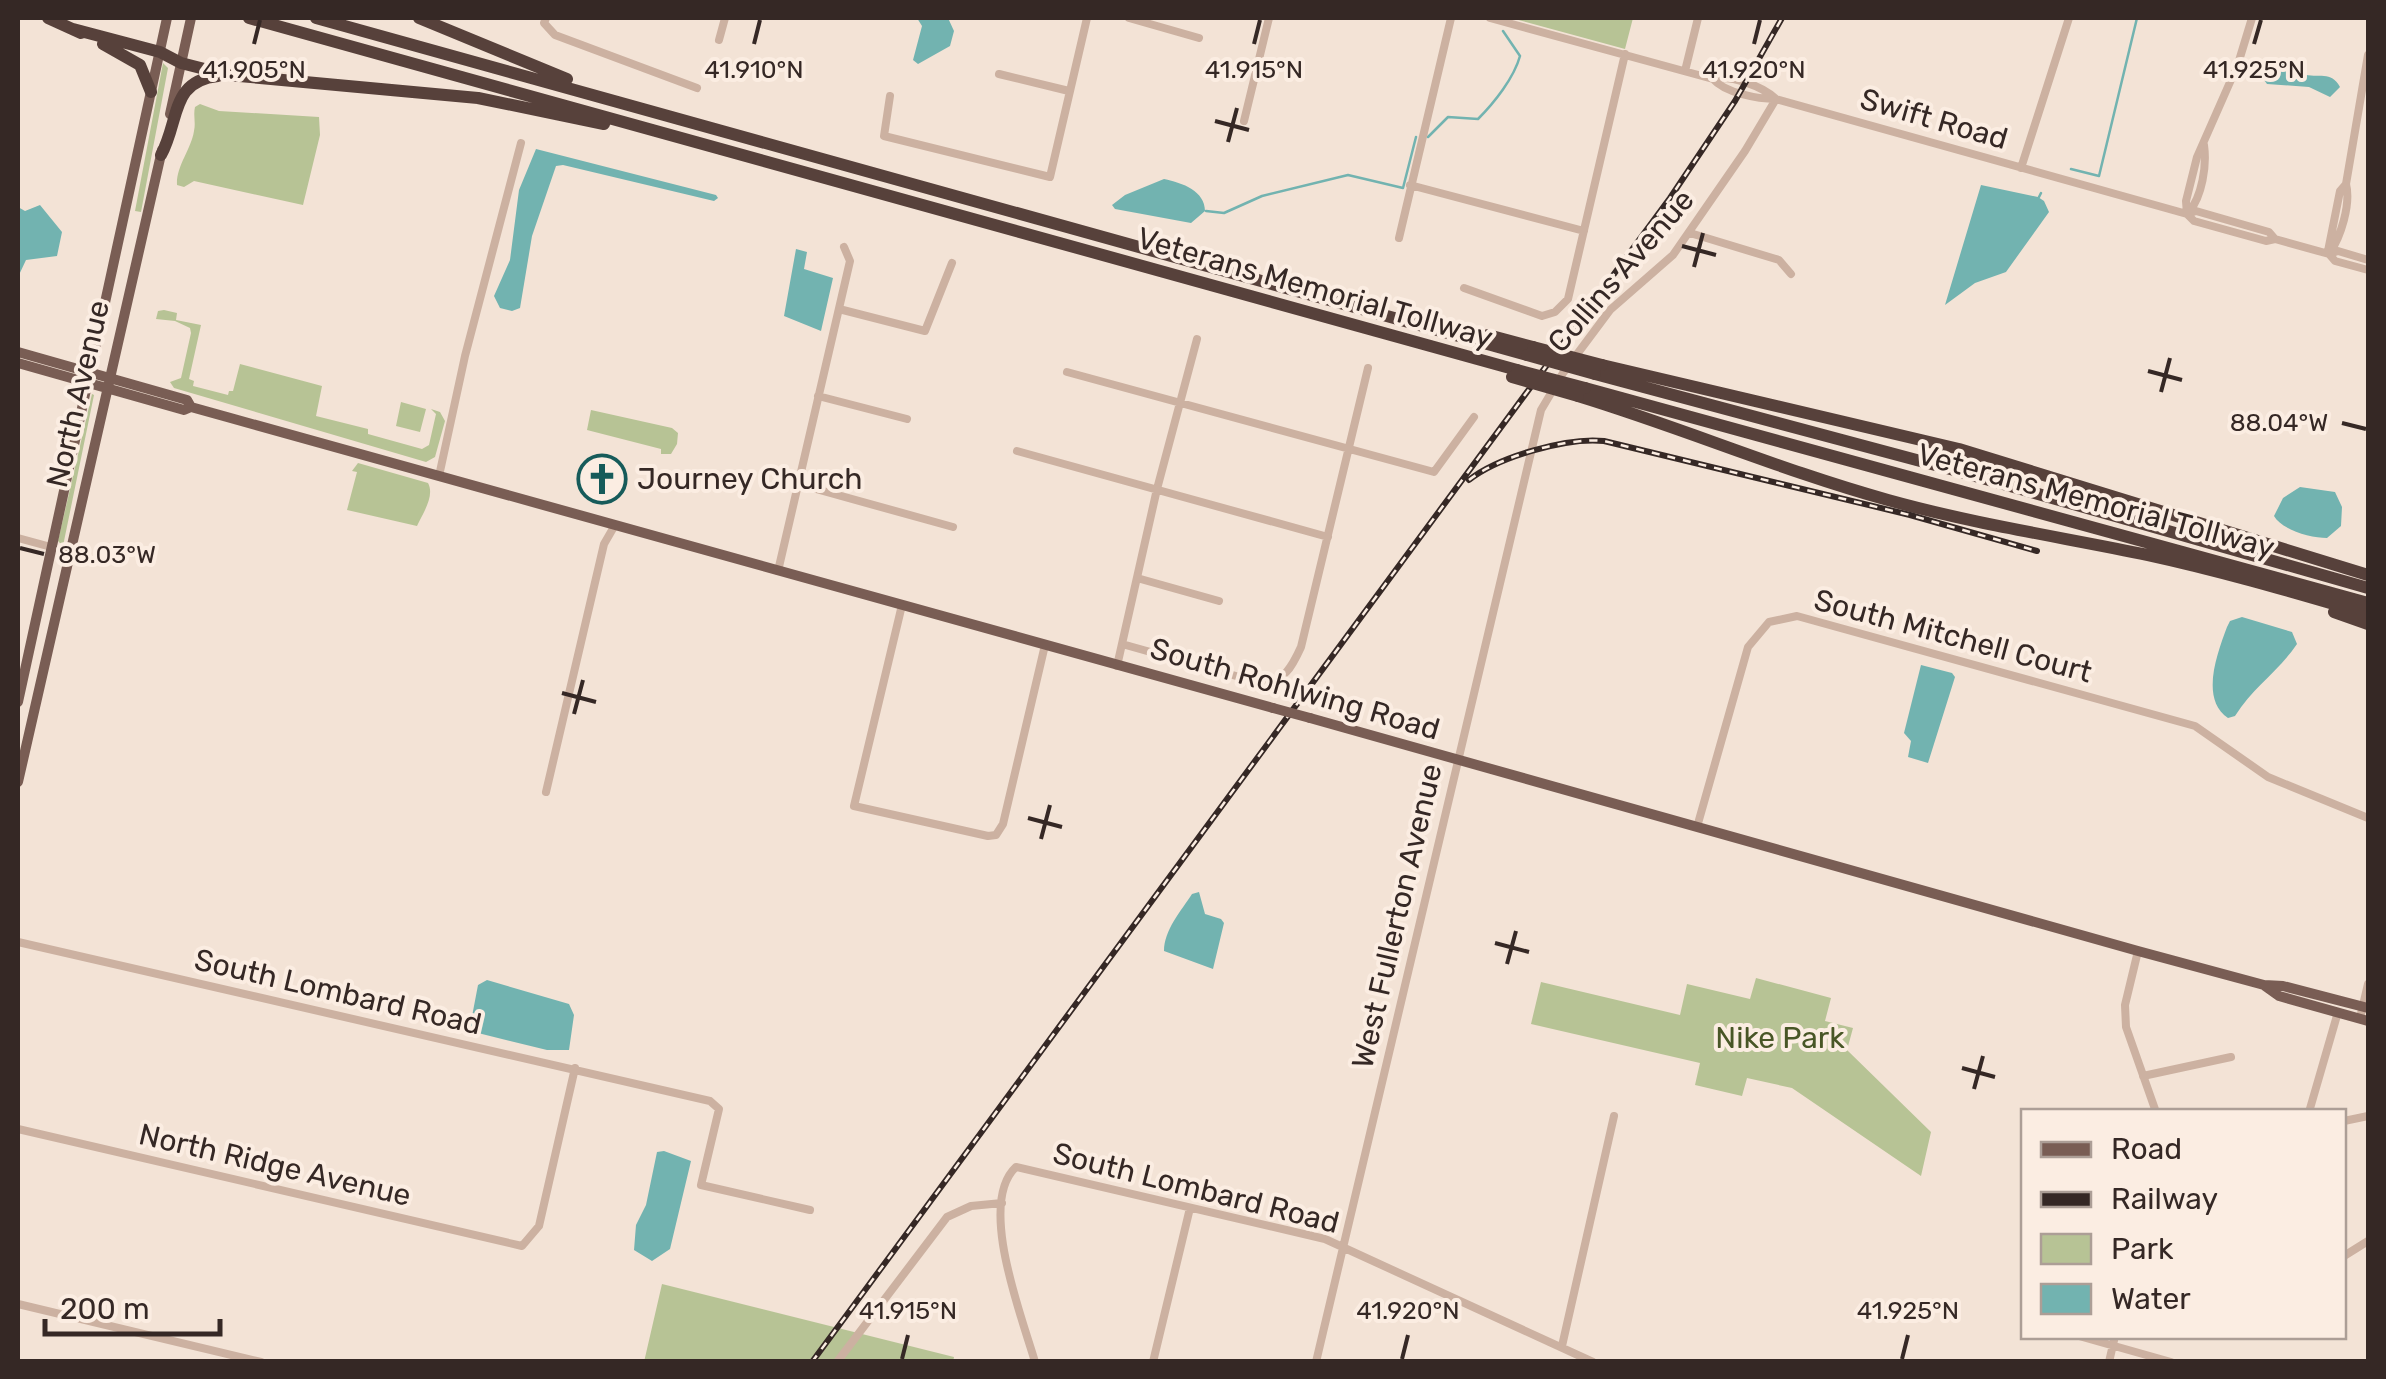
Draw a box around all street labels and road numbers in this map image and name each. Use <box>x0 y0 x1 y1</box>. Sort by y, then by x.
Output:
street label: Swift Road <box>1856 81 2012 157</box>
street label: Collins Avenue <box>1540 182 1702 360</box>
street label: Veterans Memorial Tollway <box>1133 220 1497 356</box>
street label: North Avenue <box>39 297 117 491</box>
street label: Veterans Memorial Tollway <box>1914 436 2278 566</box>
street label: South Mitchell Court <box>1810 582 2096 690</box>
street label: South Rohlwing Road <box>1146 630 1444 748</box>
street label: West Fullerton Avenue <box>1344 760 1450 1072</box>
street label: South Lombard Road <box>191 941 485 1043</box>
street label: North Ridge Avenue <box>136 1116 414 1214</box>
street label: South Lombard Road <box>1049 1135 1343 1241</box>

